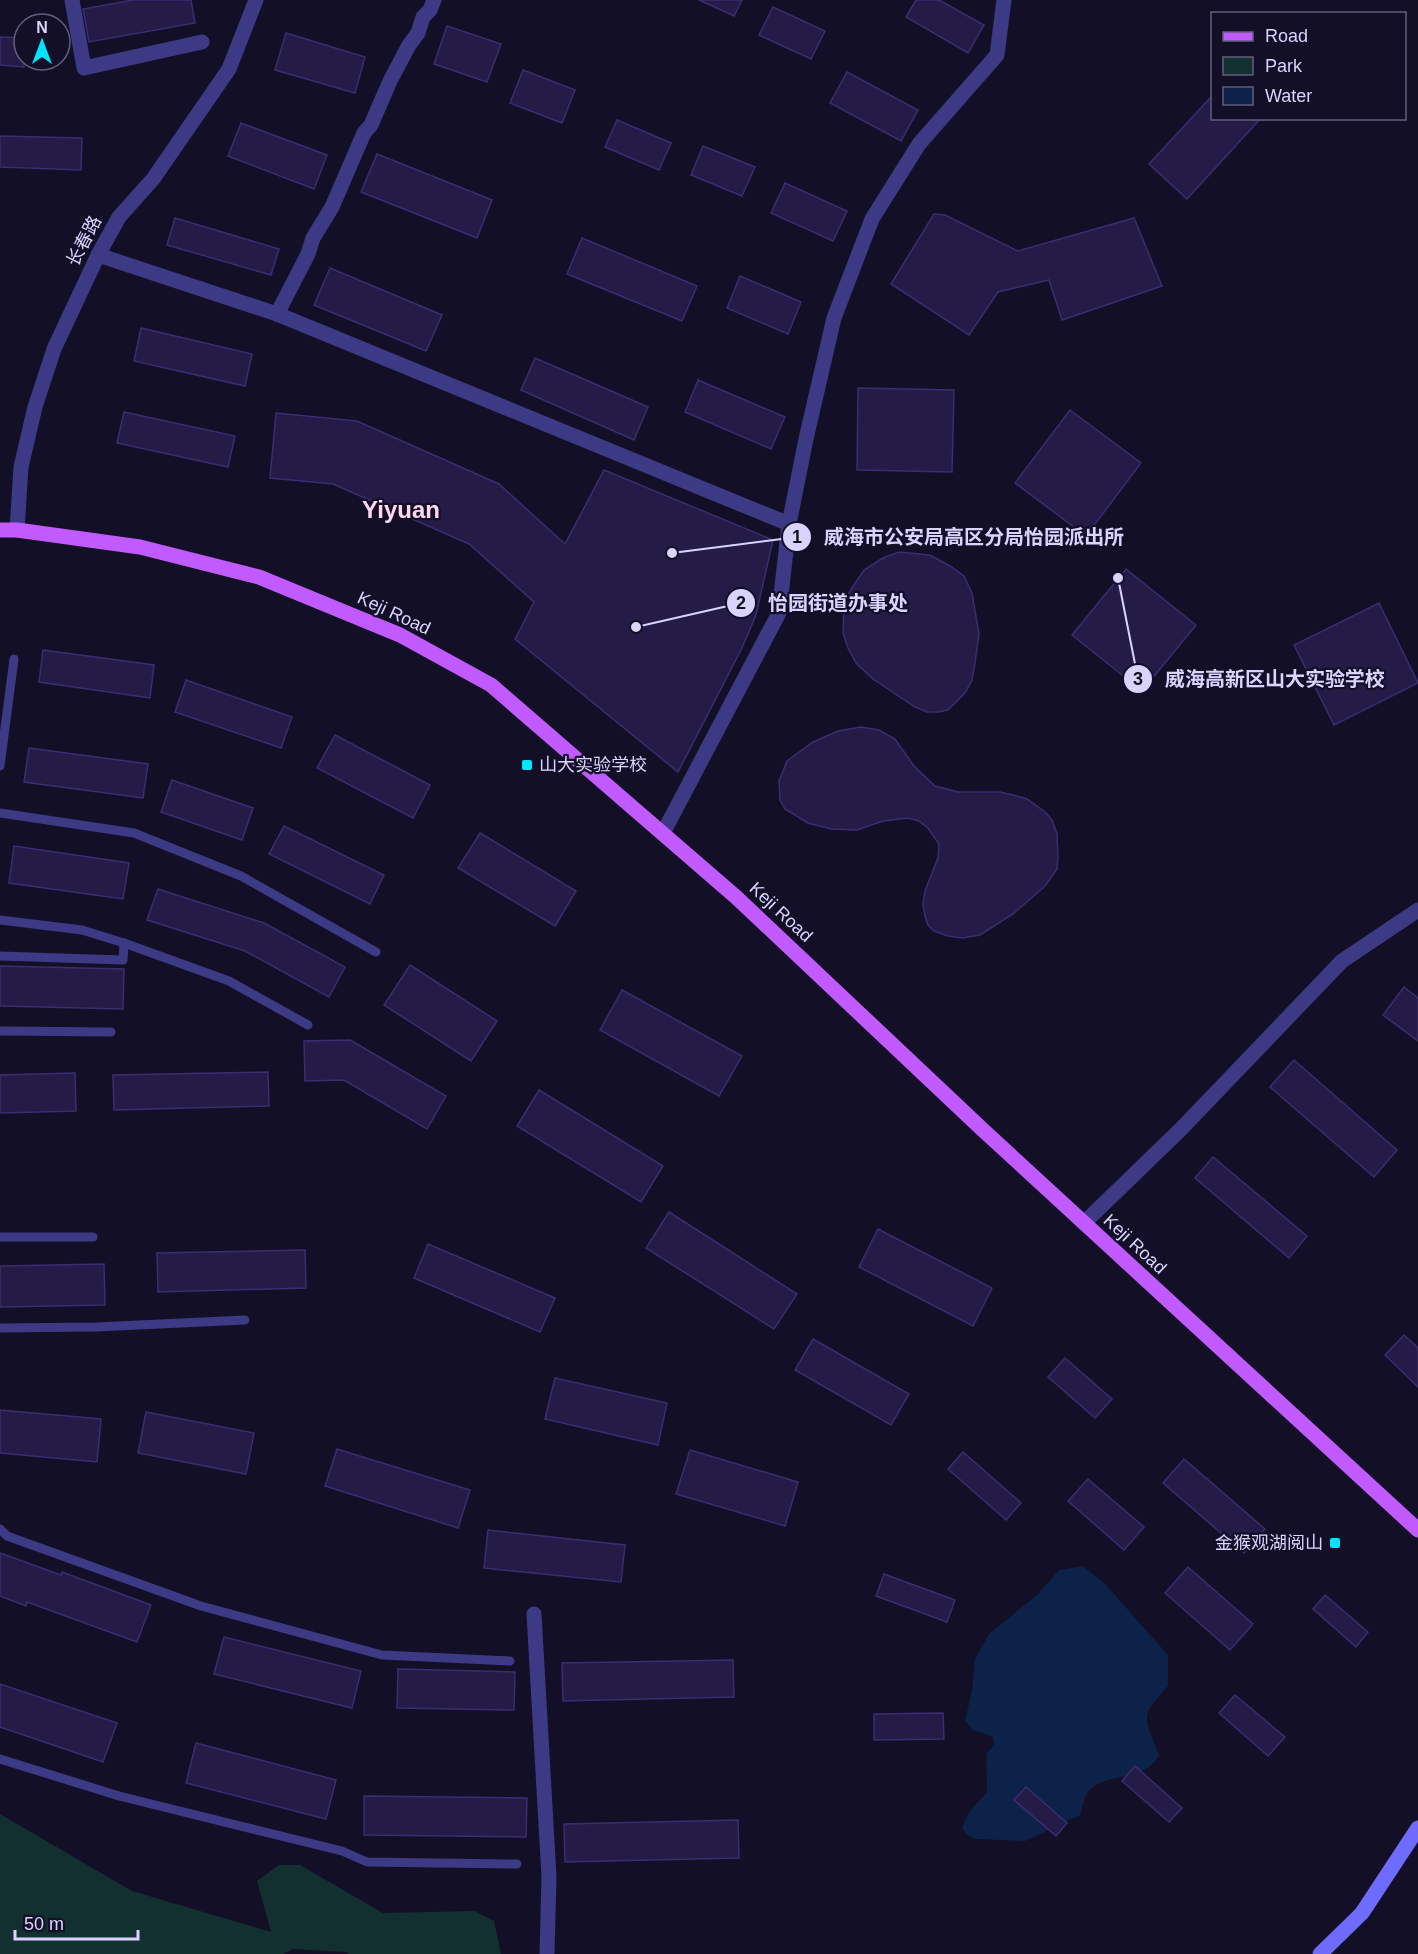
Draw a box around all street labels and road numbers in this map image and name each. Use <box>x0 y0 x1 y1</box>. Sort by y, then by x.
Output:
street label: 长春路 <box>63 212 105 270</box>
street label: Keji Road <box>354 587 434 639</box>
street label: Keji Road <box>746 878 816 946</box>
street label: Keji Road <box>1100 1210 1170 1278</box>

